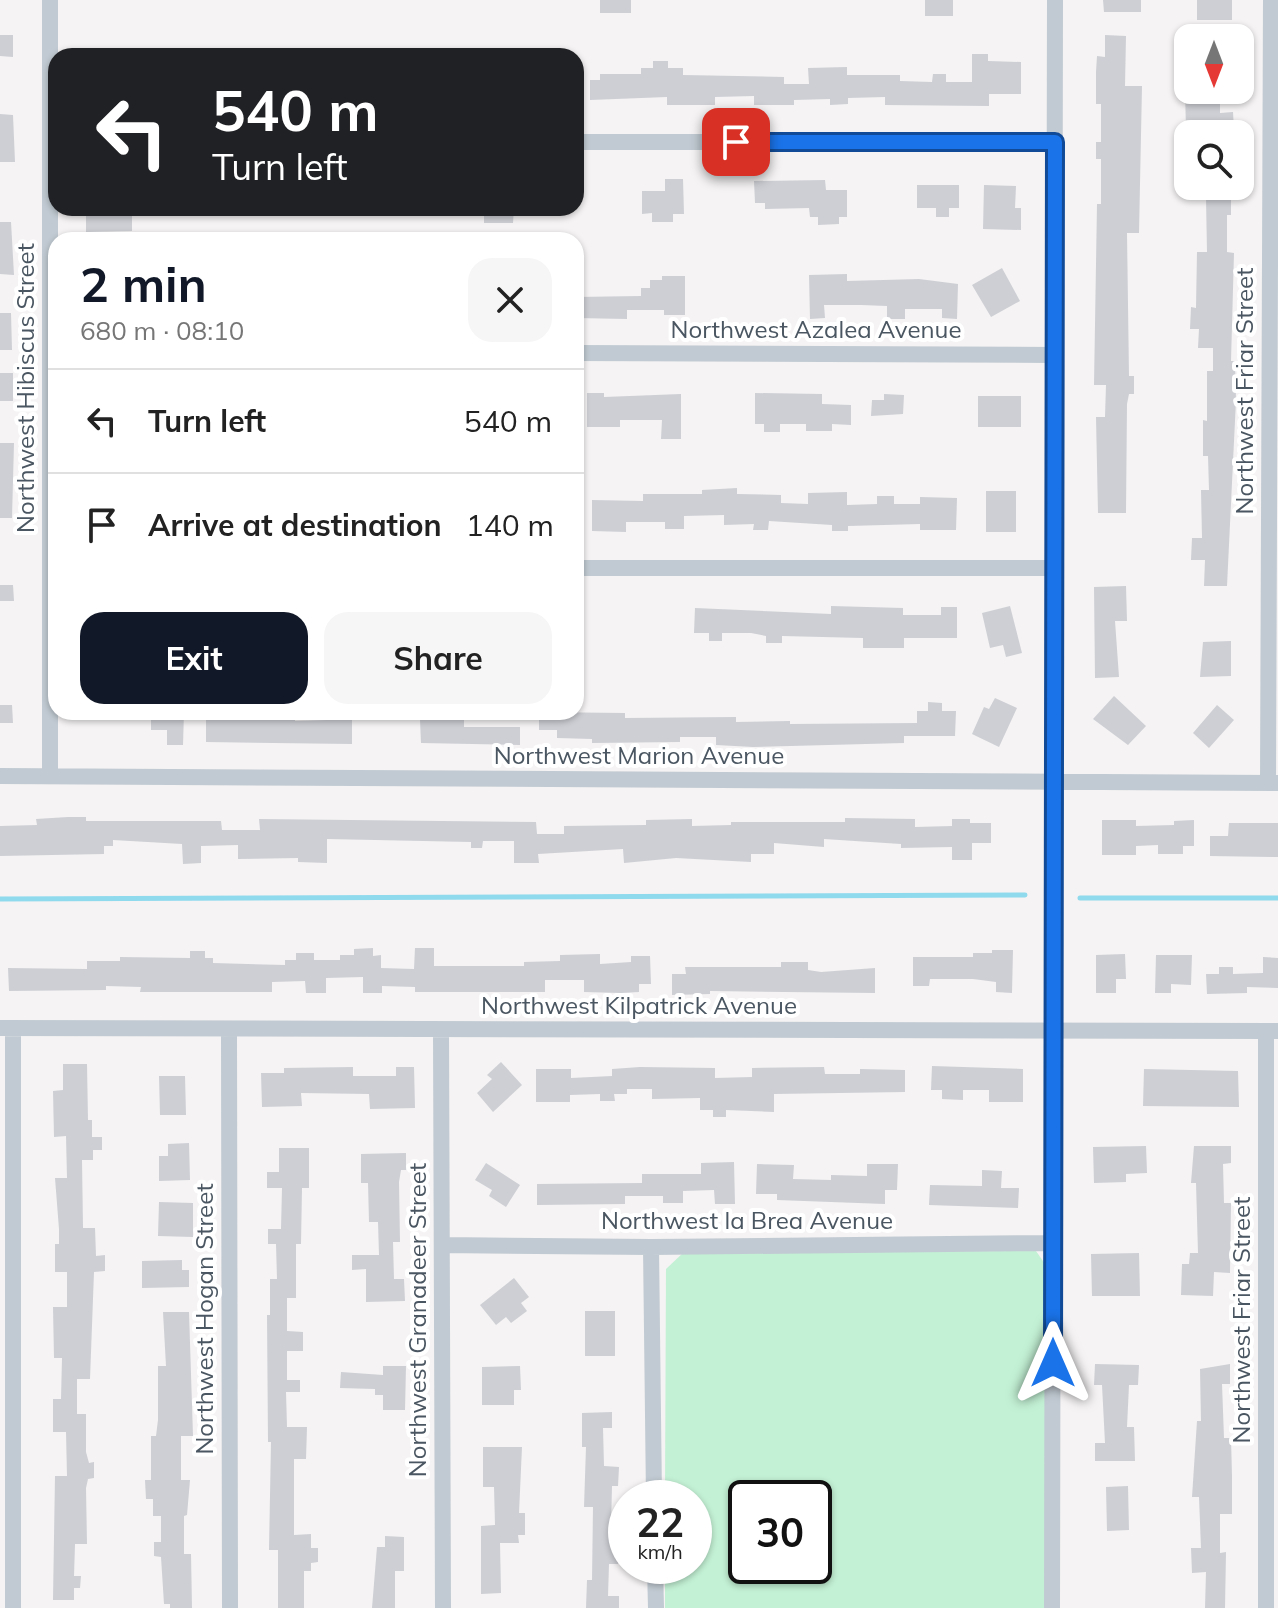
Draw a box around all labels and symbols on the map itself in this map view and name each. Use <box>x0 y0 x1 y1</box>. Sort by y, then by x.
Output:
north arrow <box>1174 24 1254 104</box>
pin <box>702 108 770 176</box>
street label: Northwest Hibiscus Street <box>10 243 40 533</box>
street label: Northwest Friar Street <box>1229 268 1259 514</box>
street label: Northwest Azalea Avenue <box>671 314 961 344</box>
street label: Northwest Marion Avenue <box>494 740 784 770</box>
street label: Northwest Kilpatrick Avenue <box>481 990 797 1020</box>
street label: Northwest Granadeer Street <box>402 1163 432 1477</box>
street label: Northwest Hogan Street <box>189 1183 219 1455</box>
street label: Northwest Friar Street <box>1226 1197 1256 1443</box>
street label: Northwest la Brea Avenue <box>601 1205 893 1235</box>
position arrow <box>1011 1321 1095 1405</box>
speed limit sign: 30 <box>728 1480 832 1584</box>

